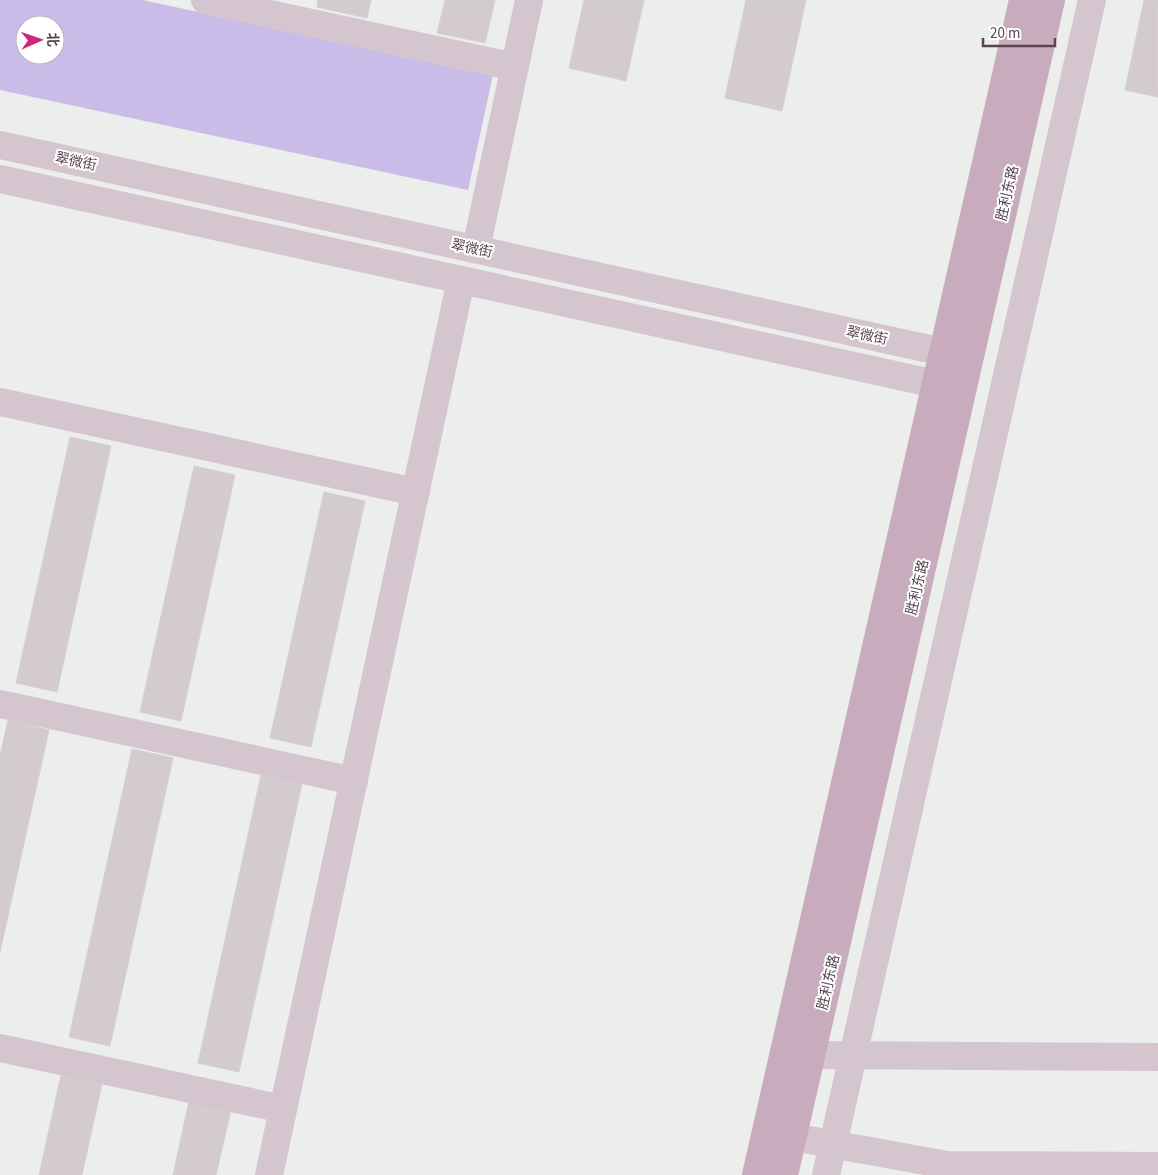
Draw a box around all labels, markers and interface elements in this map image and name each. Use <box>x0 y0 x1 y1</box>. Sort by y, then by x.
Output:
north arrow <box>15 15 65 65</box>
scale bar <box>983 15 1056 47</box>
text: 20 m <box>990 23 1020 44</box>
text: 北 <box>42 32 62 47</box>
street label: 翠微街 <box>53 148 98 176</box>
street label: 胜利东路 <box>992 164 1024 223</box>
street label: 翠微街 <box>449 235 494 263</box>
street label: 翠微街 <box>844 322 889 350</box>
street label: 胜利东路 <box>902 558 934 617</box>
street label: 胜利东路 <box>813 953 845 1012</box>

